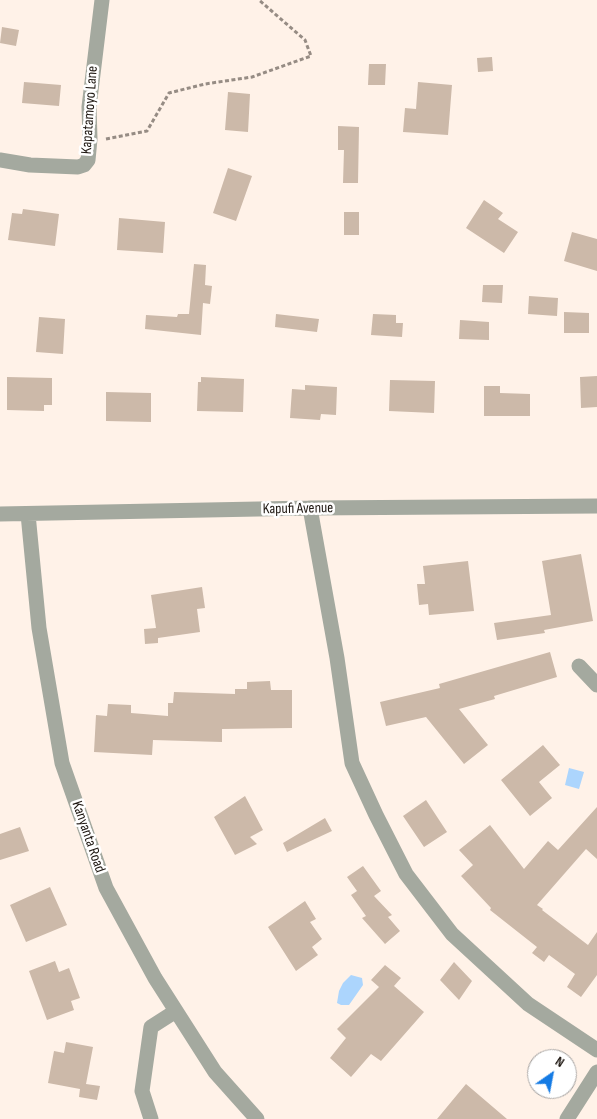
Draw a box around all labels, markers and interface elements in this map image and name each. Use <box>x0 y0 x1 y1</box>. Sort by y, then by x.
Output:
street label: Kapatamoyo Lane <box>78 65 102 155</box>
street label: Kapufi Avenue <box>263 499 333 519</box>
street label: Kanyanta Road <box>67 799 109 875</box>
north arrow <box>527 1049 577 1099</box>
text: N <box>552 1053 568 1071</box>

